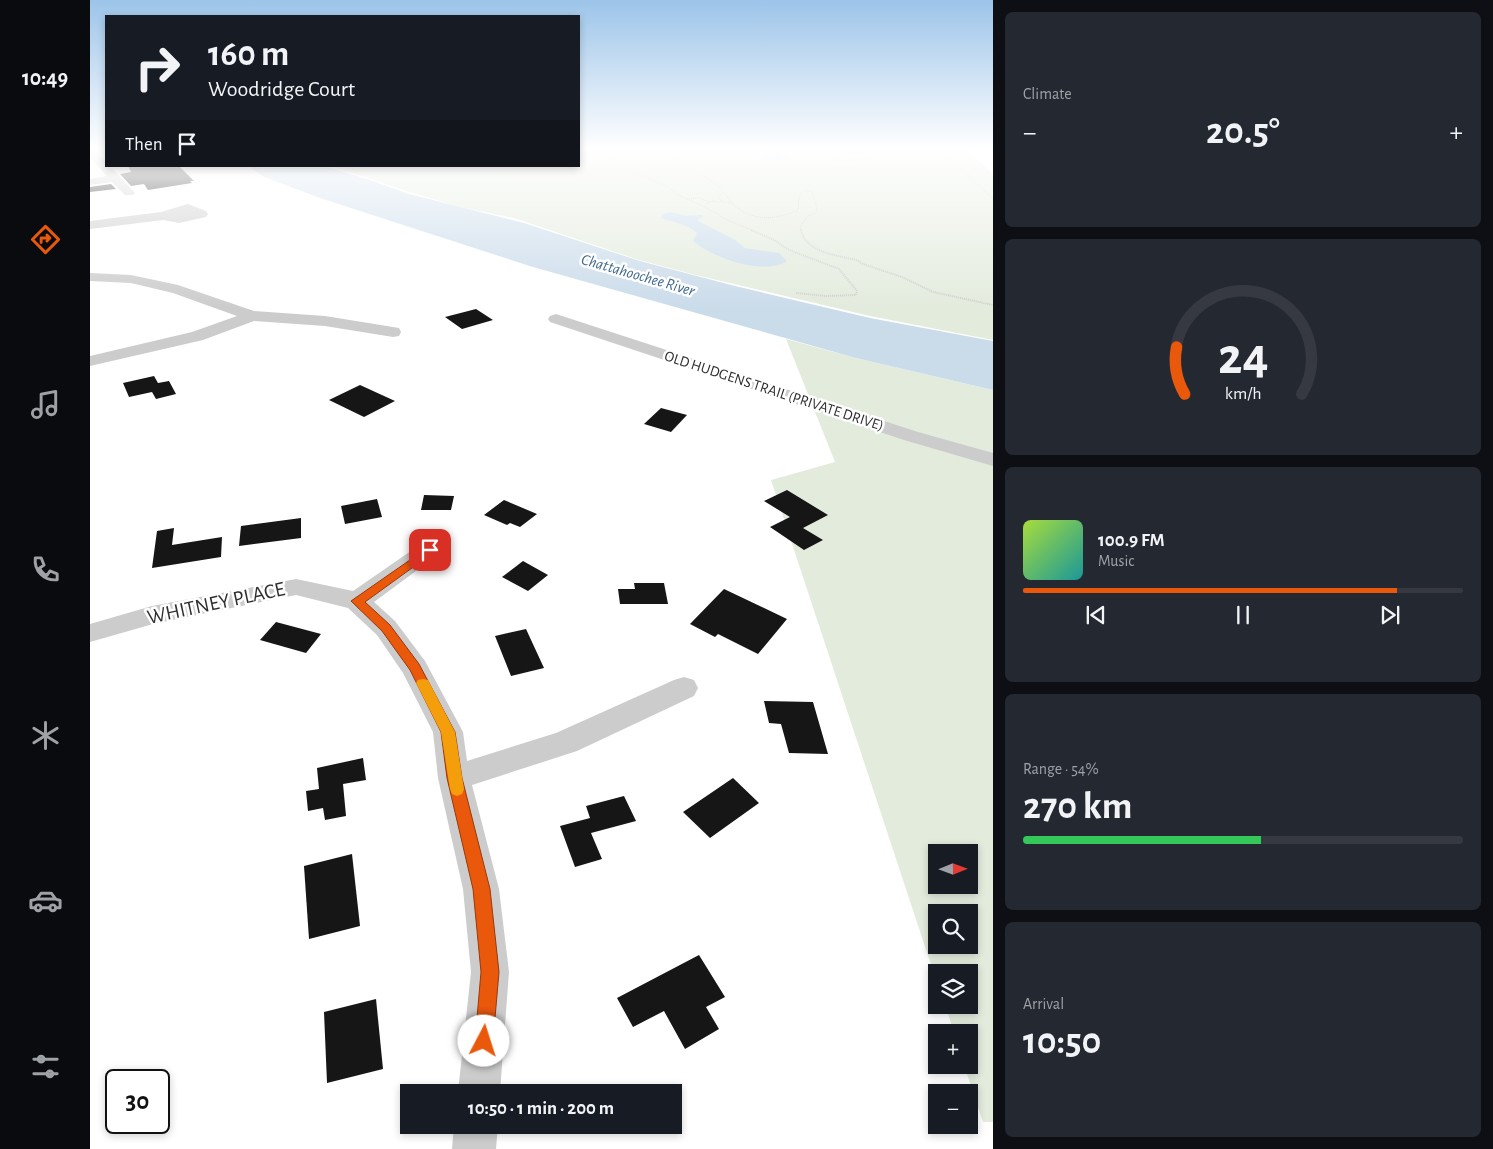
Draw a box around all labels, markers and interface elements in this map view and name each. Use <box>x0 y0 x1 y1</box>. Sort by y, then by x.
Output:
icon: right <box>125 35 190 100</box>
text: 160 m <box>208 37 289 72</box>
text: 10:49 <box>22 67 68 89</box>
text: Woodridge Court <box>208 78 355 100</box>
text: Climate <box>1023 86 1072 102</box>
text: 20.5° <box>1206 113 1280 151</box>
text: − <box>1023 119 1036 147</box>
text: + <box>1450 119 1463 147</box>
icon: arrive <box>173 130 201 158</box>
text: Then <box>125 135 163 154</box>
icon: directions <box>28 222 63 257</box>
water label: Chattahoochee River <box>579 251 697 299</box>
text: 24 <box>1218 331 1268 383</box>
street label: OLD HUDGENS TRAIL (PRIVATE DRIVE) <box>662 348 886 434</box>
text: km/h <box>1225 385 1261 403</box>
icon: music <box>28 387 63 422</box>
pin <box>409 529 451 571</box>
text: 100.9 FM <box>1098 531 1165 550</box>
icon: arrive <box>416 536 444 564</box>
icon: phone <box>28 552 63 587</box>
text: Music <box>1098 553 1134 569</box>
street label: WHITNEY PLACE <box>145 578 287 628</box>
icon: previous <box>1082 601 1110 629</box>
icon: pause <box>1229 601 1257 629</box>
icon: next <box>1376 601 1404 629</box>
icon: climate <box>28 718 63 753</box>
text: Range · 54% <box>1023 761 1099 777</box>
text: 270 km <box>1023 788 1132 826</box>
north arrow <box>928 844 978 894</box>
map controls <box>928 844 978 1134</box>
icon: car <box>28 883 63 918</box>
button: search <box>928 904 978 954</box>
button: layers <box>928 964 978 1014</box>
text: Arrival <box>1023 996 1064 1012</box>
position arrow <box>457 1014 509 1066</box>
text: 10:50 <box>1023 1023 1101 1061</box>
button: + <box>928 1024 978 1074</box>
icon: filters <box>28 1049 63 1084</box>
speed limit sign: 30 <box>105 1069 170 1134</box>
button: − <box>928 1084 978 1134</box>
text: 10:50 · 1 min · 200 m <box>468 1099 614 1118</box>

